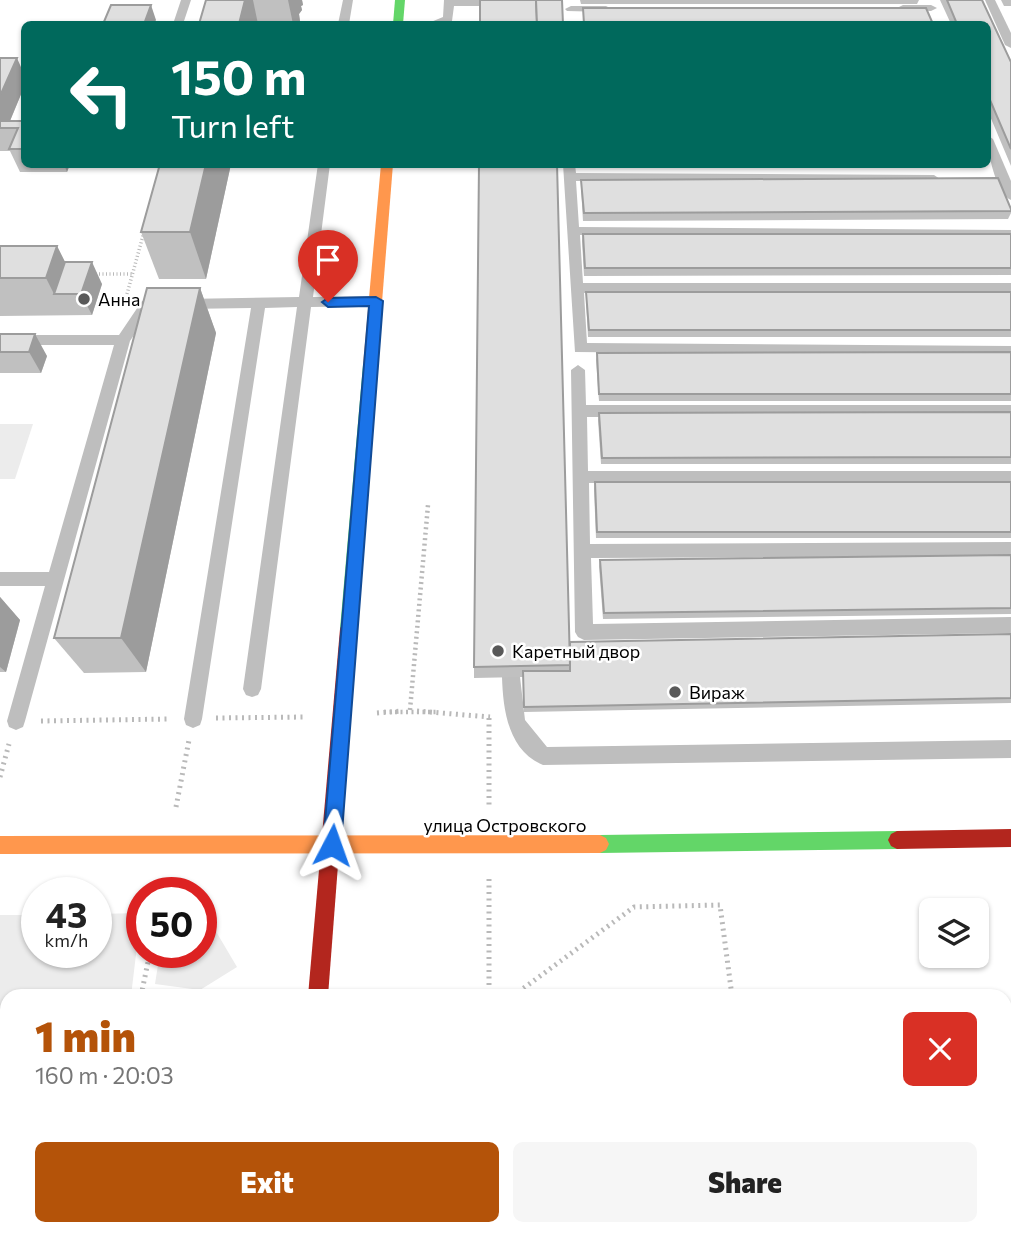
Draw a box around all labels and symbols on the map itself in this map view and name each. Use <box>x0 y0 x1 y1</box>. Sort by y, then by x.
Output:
pin <box>298 230 358 302</box>
place label: Анна <box>98 288 140 310</box>
marker: Анна <box>76 291 92 307</box>
place label: Каретный двор <box>512 640 640 662</box>
marker: Каретный двор <box>490 643 506 659</box>
place label: Вираж <box>689 681 745 703</box>
marker: Вираж <box>667 684 683 700</box>
position arrow <box>295 808 369 882</box>
street label: улица Островского <box>424 814 586 836</box>
speed limit sign: 50 <box>126 877 217 968</box>

